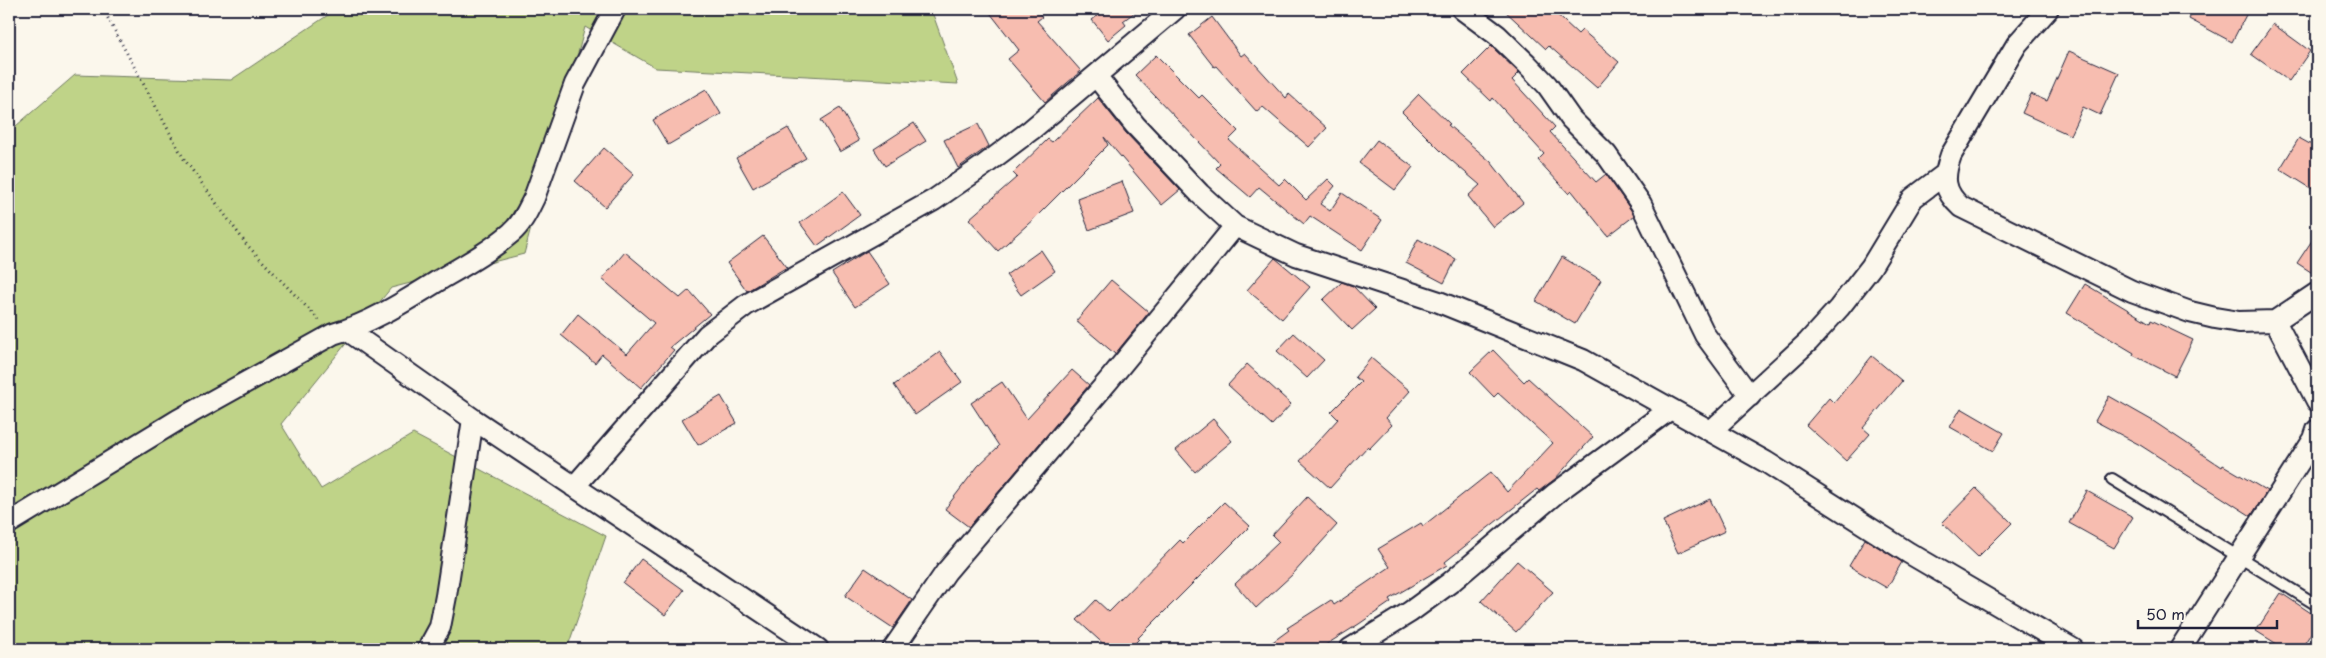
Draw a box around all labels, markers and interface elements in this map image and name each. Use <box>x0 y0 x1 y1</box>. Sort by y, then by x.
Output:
scale bar <box>2138 598 2277 630</box>
text: 50 m <box>2146 602 2185 625</box>

